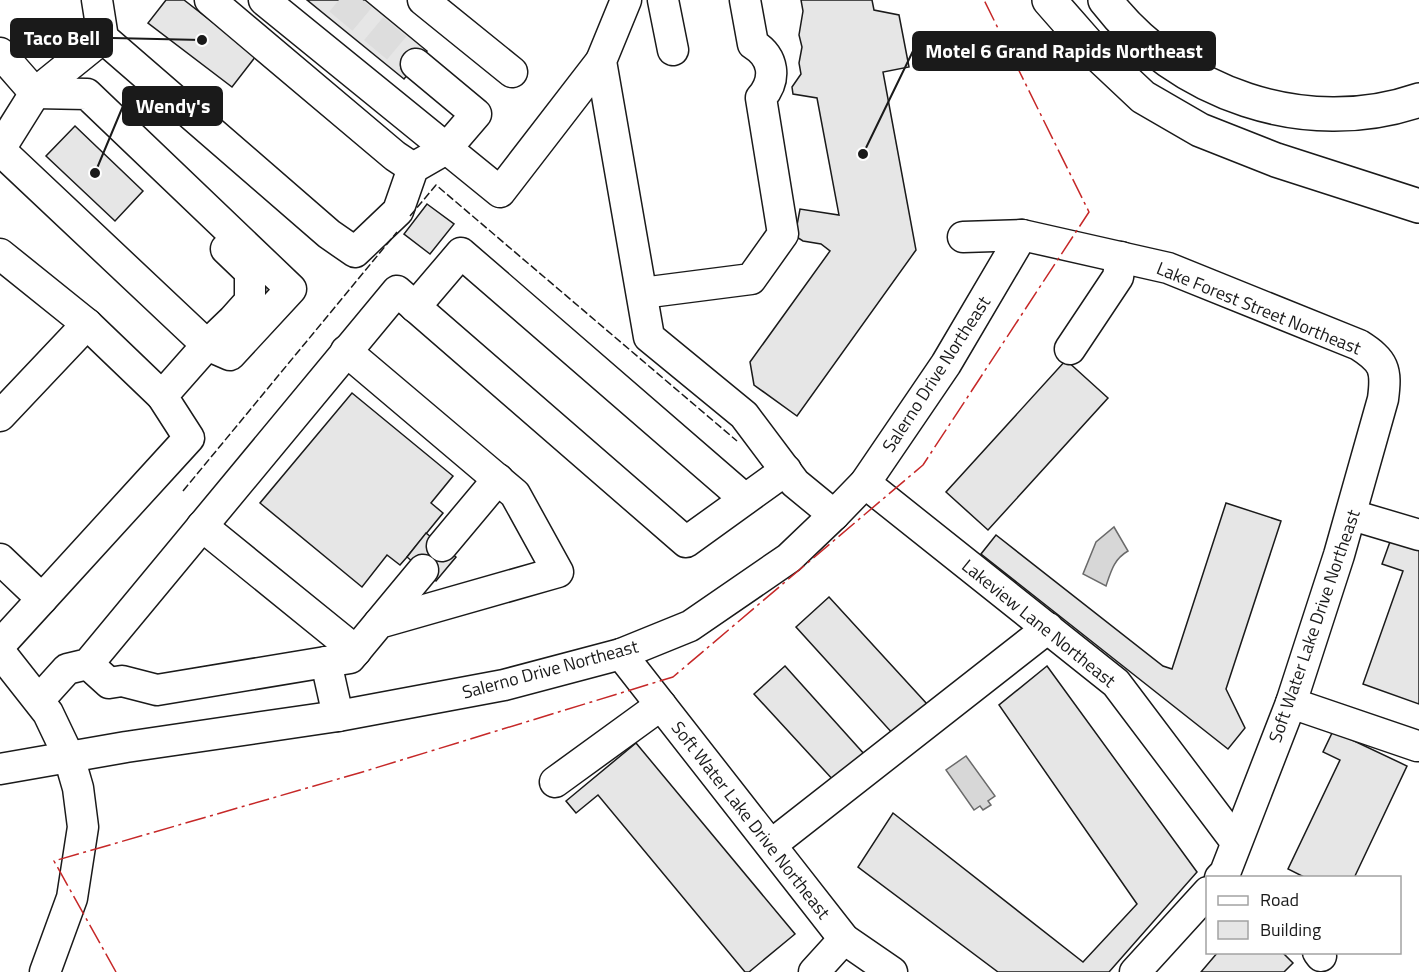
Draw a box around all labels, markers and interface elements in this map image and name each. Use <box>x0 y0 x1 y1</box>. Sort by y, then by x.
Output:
callout: Taco Bell <box>11 19 112 57</box>
text: Taco Bell <box>24 22 100 53</box>
callout: Motel 6 Grand Rapids Northeast <box>913 32 1215 70</box>
text: Motel 6 Grand Rapids Northeast <box>925 35 1203 66</box>
callout: Wendy's <box>123 87 222 125</box>
text: Wendy's <box>136 90 210 121</box>
street label: Lake Forest Street Northeast <box>1153 255 1366 362</box>
street label: Salerno Drive Northeast <box>875 290 997 457</box>
street label: Soft Water Lake Drive Northeast <box>1261 505 1367 746</box>
street label: Lakeview Lane Northeast <box>956 552 1122 694</box>
street label: Salerno Drive Northeast <box>459 632 642 706</box>
street label: Soft Water Lake Drive Northeast <box>665 715 837 925</box>
legend <box>1206 876 1401 954</box>
text: Road <box>1260 886 1299 913</box>
text: Building <box>1260 916 1321 943</box>

